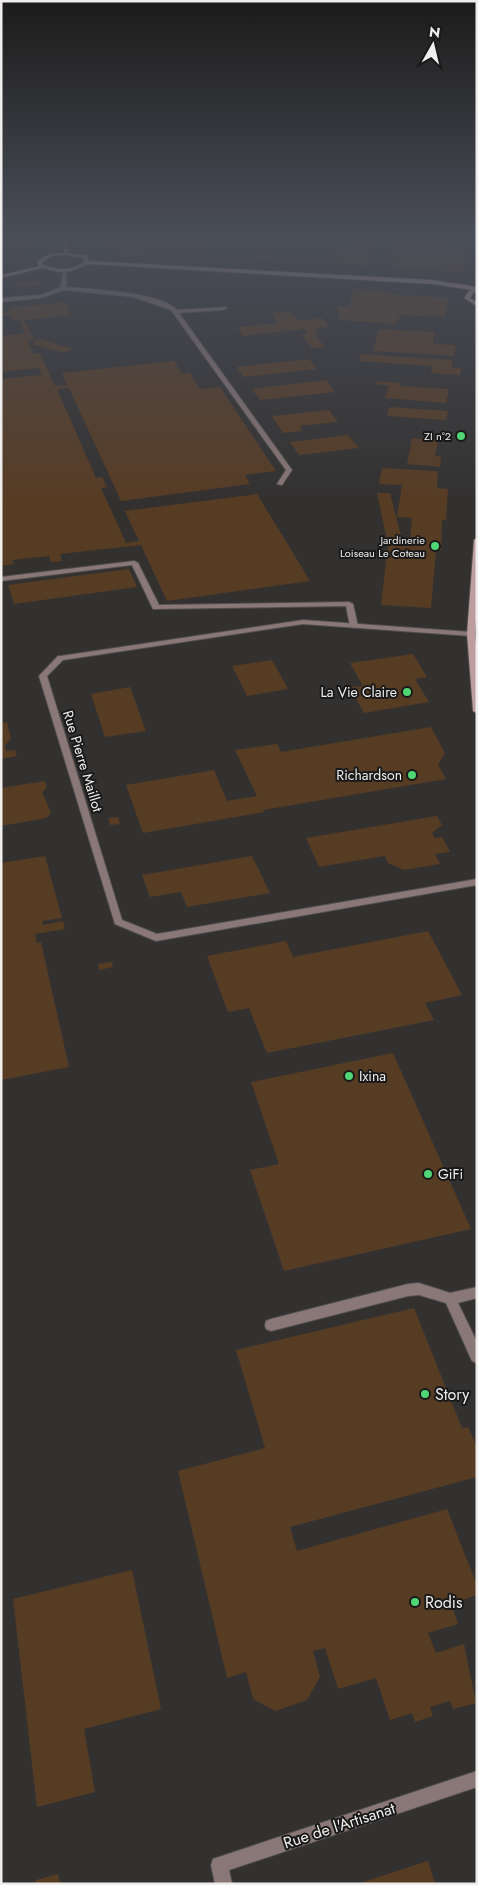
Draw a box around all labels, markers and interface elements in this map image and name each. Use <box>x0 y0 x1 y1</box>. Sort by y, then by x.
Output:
north arrow <box>408 20 458 70</box>
text: N <box>428 21 442 43</box>
place label: ZI n°2 <box>424 428 451 444</box>
marker: ZI n°2 <box>455 430 467 442</box>
place label: Jardinerie Loiseau Le Coteau <box>340 532 425 561</box>
marker: Jardinerie Loiseau Le Coteau <box>429 540 441 552</box>
place label: La Vie Claire <box>320 682 397 702</box>
marker: La Vie Claire <box>401 686 413 698</box>
street label: Rue Pierre Maillot <box>58 708 108 815</box>
place label: Richardson <box>336 765 402 785</box>
marker: Richardson <box>406 769 418 781</box>
place label: Ixina <box>359 1066 386 1086</box>
marker: Ixina <box>343 1070 355 1082</box>
place label: GiFi <box>438 1164 463 1184</box>
marker: GiFi <box>422 1168 434 1180</box>
place label: Story <box>435 1383 470 1406</box>
marker: Story <box>419 1388 431 1400</box>
place label: Rodis <box>425 1591 462 1614</box>
marker: Rodis <box>409 1596 421 1608</box>
street label: Rue de l'Artisanat <box>280 1796 398 1854</box>

